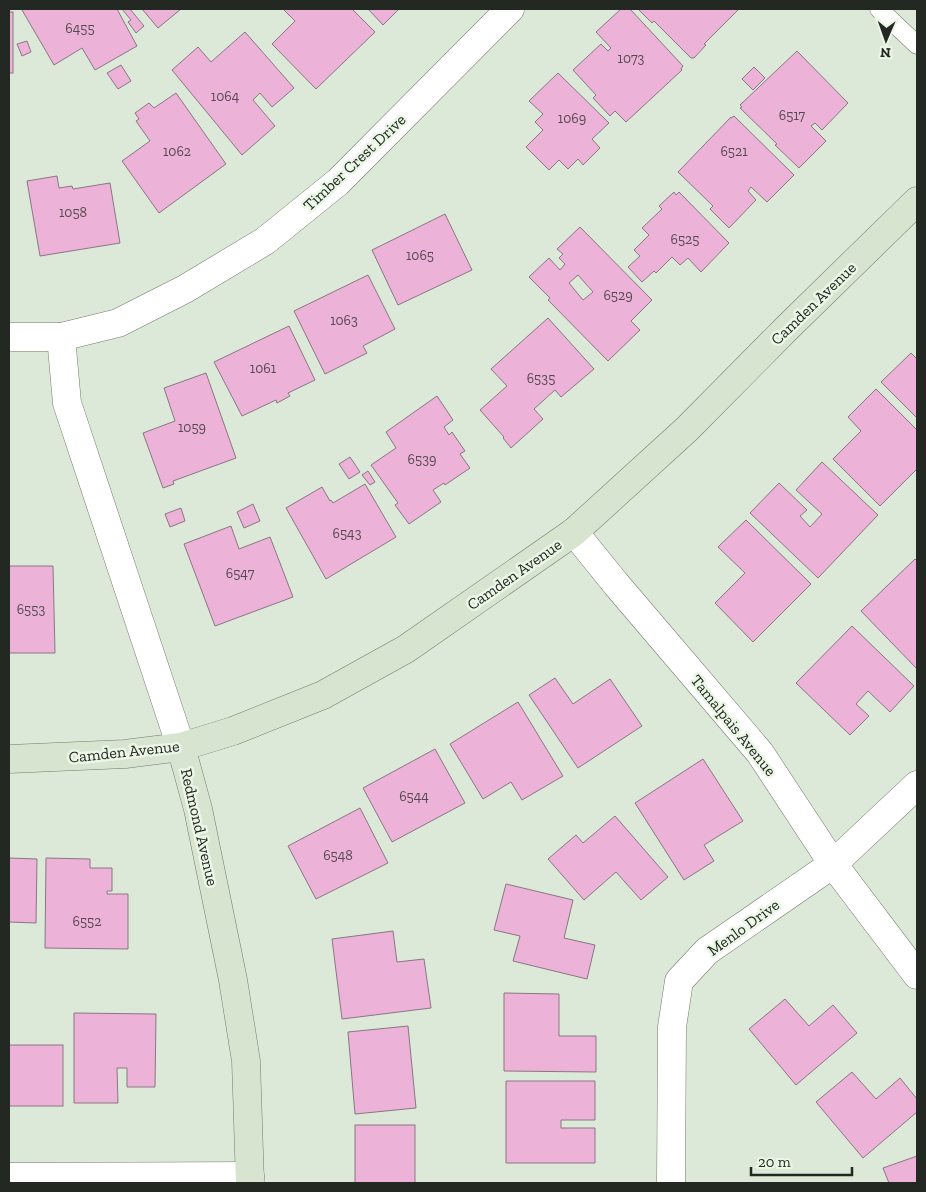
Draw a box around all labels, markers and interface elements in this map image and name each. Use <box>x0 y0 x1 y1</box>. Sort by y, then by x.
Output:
north arrow <box>861 15 911 65</box>
house number: 6455 <box>65 20 95 37</box>
text: N <box>880 44 891 61</box>
house number: 1073 <box>618 50 645 67</box>
house number: 1064 <box>211 88 240 105</box>
house number: 6517 <box>779 107 806 124</box>
street label: Timber Crest Drive <box>299 110 410 215</box>
house number: 1069 <box>558 110 586 127</box>
house number: 1062 <box>163 143 191 160</box>
house number: 6521 <box>720 143 748 160</box>
house number: 1058 <box>59 204 87 221</box>
house number: 6525 <box>671 231 699 248</box>
house number: 1065 <box>406 247 434 264</box>
street label: Camden Avenue <box>767 258 860 349</box>
house number: 6529 <box>603 287 633 304</box>
house number: 1063 <box>330 312 358 329</box>
house number: 1061 <box>250 360 277 377</box>
house number: 6535 <box>527 370 555 387</box>
house number: 1059 <box>178 419 206 436</box>
house number: 6539 <box>408 451 436 468</box>
house number: 6543 <box>333 525 362 542</box>
street label: Camden Avenue <box>463 535 565 614</box>
house number: 6547 <box>226 565 255 582</box>
house number: 6553 <box>17 601 45 618</box>
street label: Tamalpais Avenue <box>687 671 780 780</box>
street label: Camden Avenue <box>68 736 180 767</box>
street label: Redmond Avenue <box>177 767 222 888</box>
house number: 6544 <box>399 788 429 805</box>
house number: 6548 <box>323 847 353 864</box>
street label: Menlo Drive <box>704 895 783 960</box>
house number: 6552 <box>73 913 101 930</box>
scale bar <box>751 1144 852 1176</box>
text: 20 m <box>758 1153 791 1171</box>

